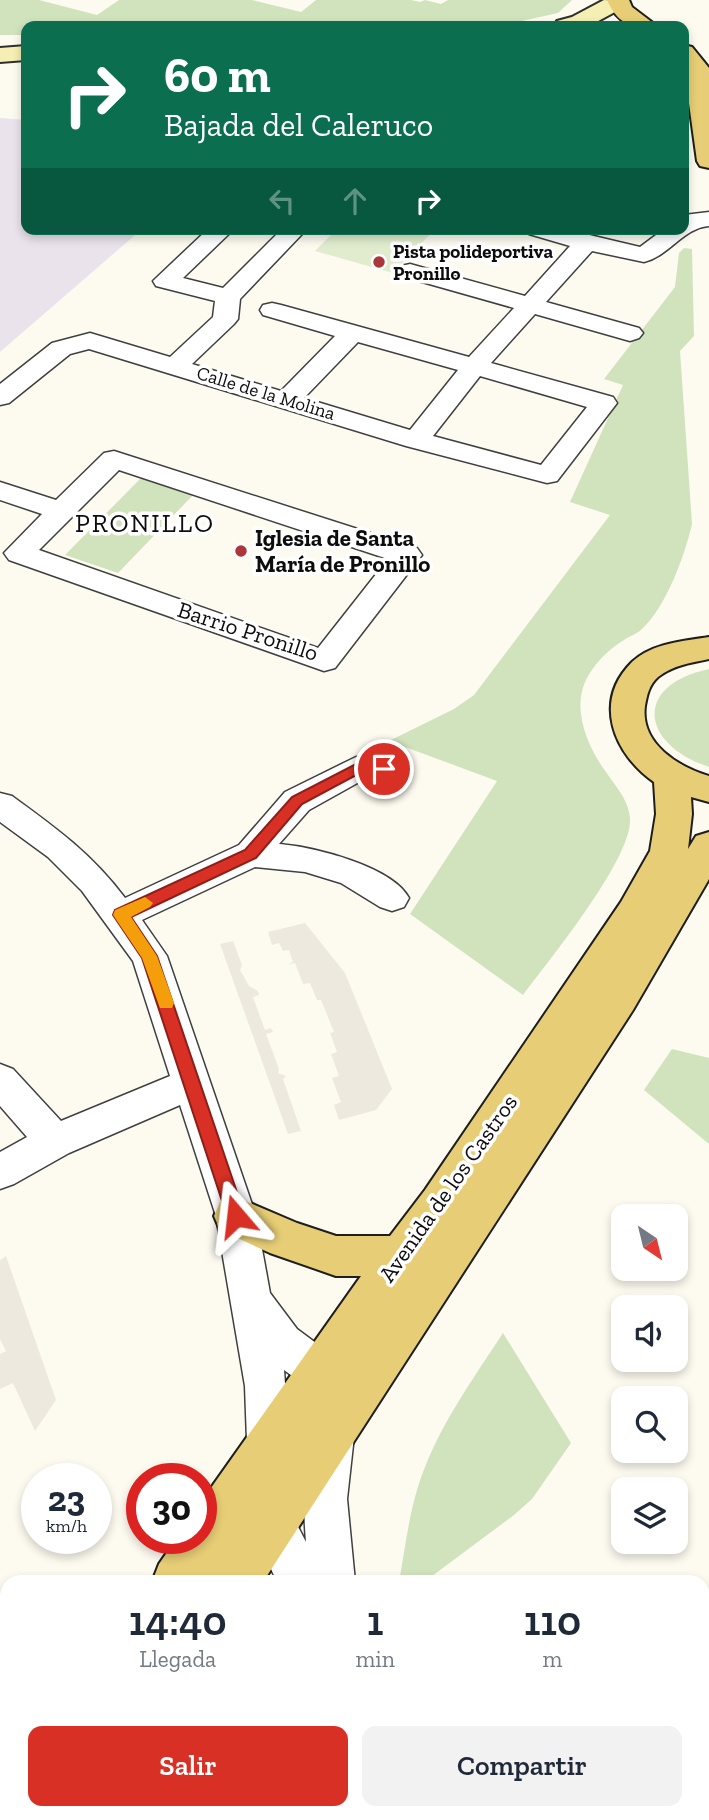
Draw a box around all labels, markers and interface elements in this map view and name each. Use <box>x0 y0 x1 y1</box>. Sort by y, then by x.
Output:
text: 60 m <box>164 46 271 105</box>
icon: right <box>49 49 140 140</box>
text: Bajada del Caleruco <box>164 106 433 144</box>
icon: left <box>263 182 301 220</box>
icon: ahead <box>336 182 374 220</box>
icon: right <box>409 182 447 220</box>
place label: Pista polideportiva Pronillo <box>393 240 553 285</box>
marker: Pista polideportiva Pronillo <box>371 254 387 270</box>
street label: Calle de la Molina <box>194 361 338 425</box>
district label: PRONILLO <box>75 507 215 539</box>
place label: Iglesia de Santa María de Pronillo <box>255 524 430 578</box>
marker: Iglesia de Santa María de Pronillo <box>233 543 249 559</box>
street label: Barrio Pronillo <box>174 595 322 667</box>
pin <box>354 739 414 799</box>
icon: arrive <box>365 750 403 788</box>
street label: Avenida de los Castros <box>373 1089 523 1287</box>
position arrow <box>199 1179 273 1253</box>
north arrow <box>611 1204 688 1281</box>
map controls <box>611 1204 688 1554</box>
button: sound <box>611 1295 688 1372</box>
button: search <box>611 1386 688 1463</box>
speed limit sign: 30 <box>126 1463 217 1554</box>
button: layers <box>611 1477 688 1554</box>
text: 23 <box>48 1478 85 1520</box>
text: km/h <box>46 1515 87 1537</box>
text: 14:40 <box>129 1595 227 1646</box>
text: 1 <box>367 1595 383 1646</box>
text: 110 <box>524 1595 581 1646</box>
text: Llegada <box>139 1645 216 1673</box>
text: min <box>355 1645 395 1673</box>
text: m <box>542 1645 562 1673</box>
button: Salir <box>28 1726 348 1806</box>
button: Compartir <box>362 1726 682 1806</box>

